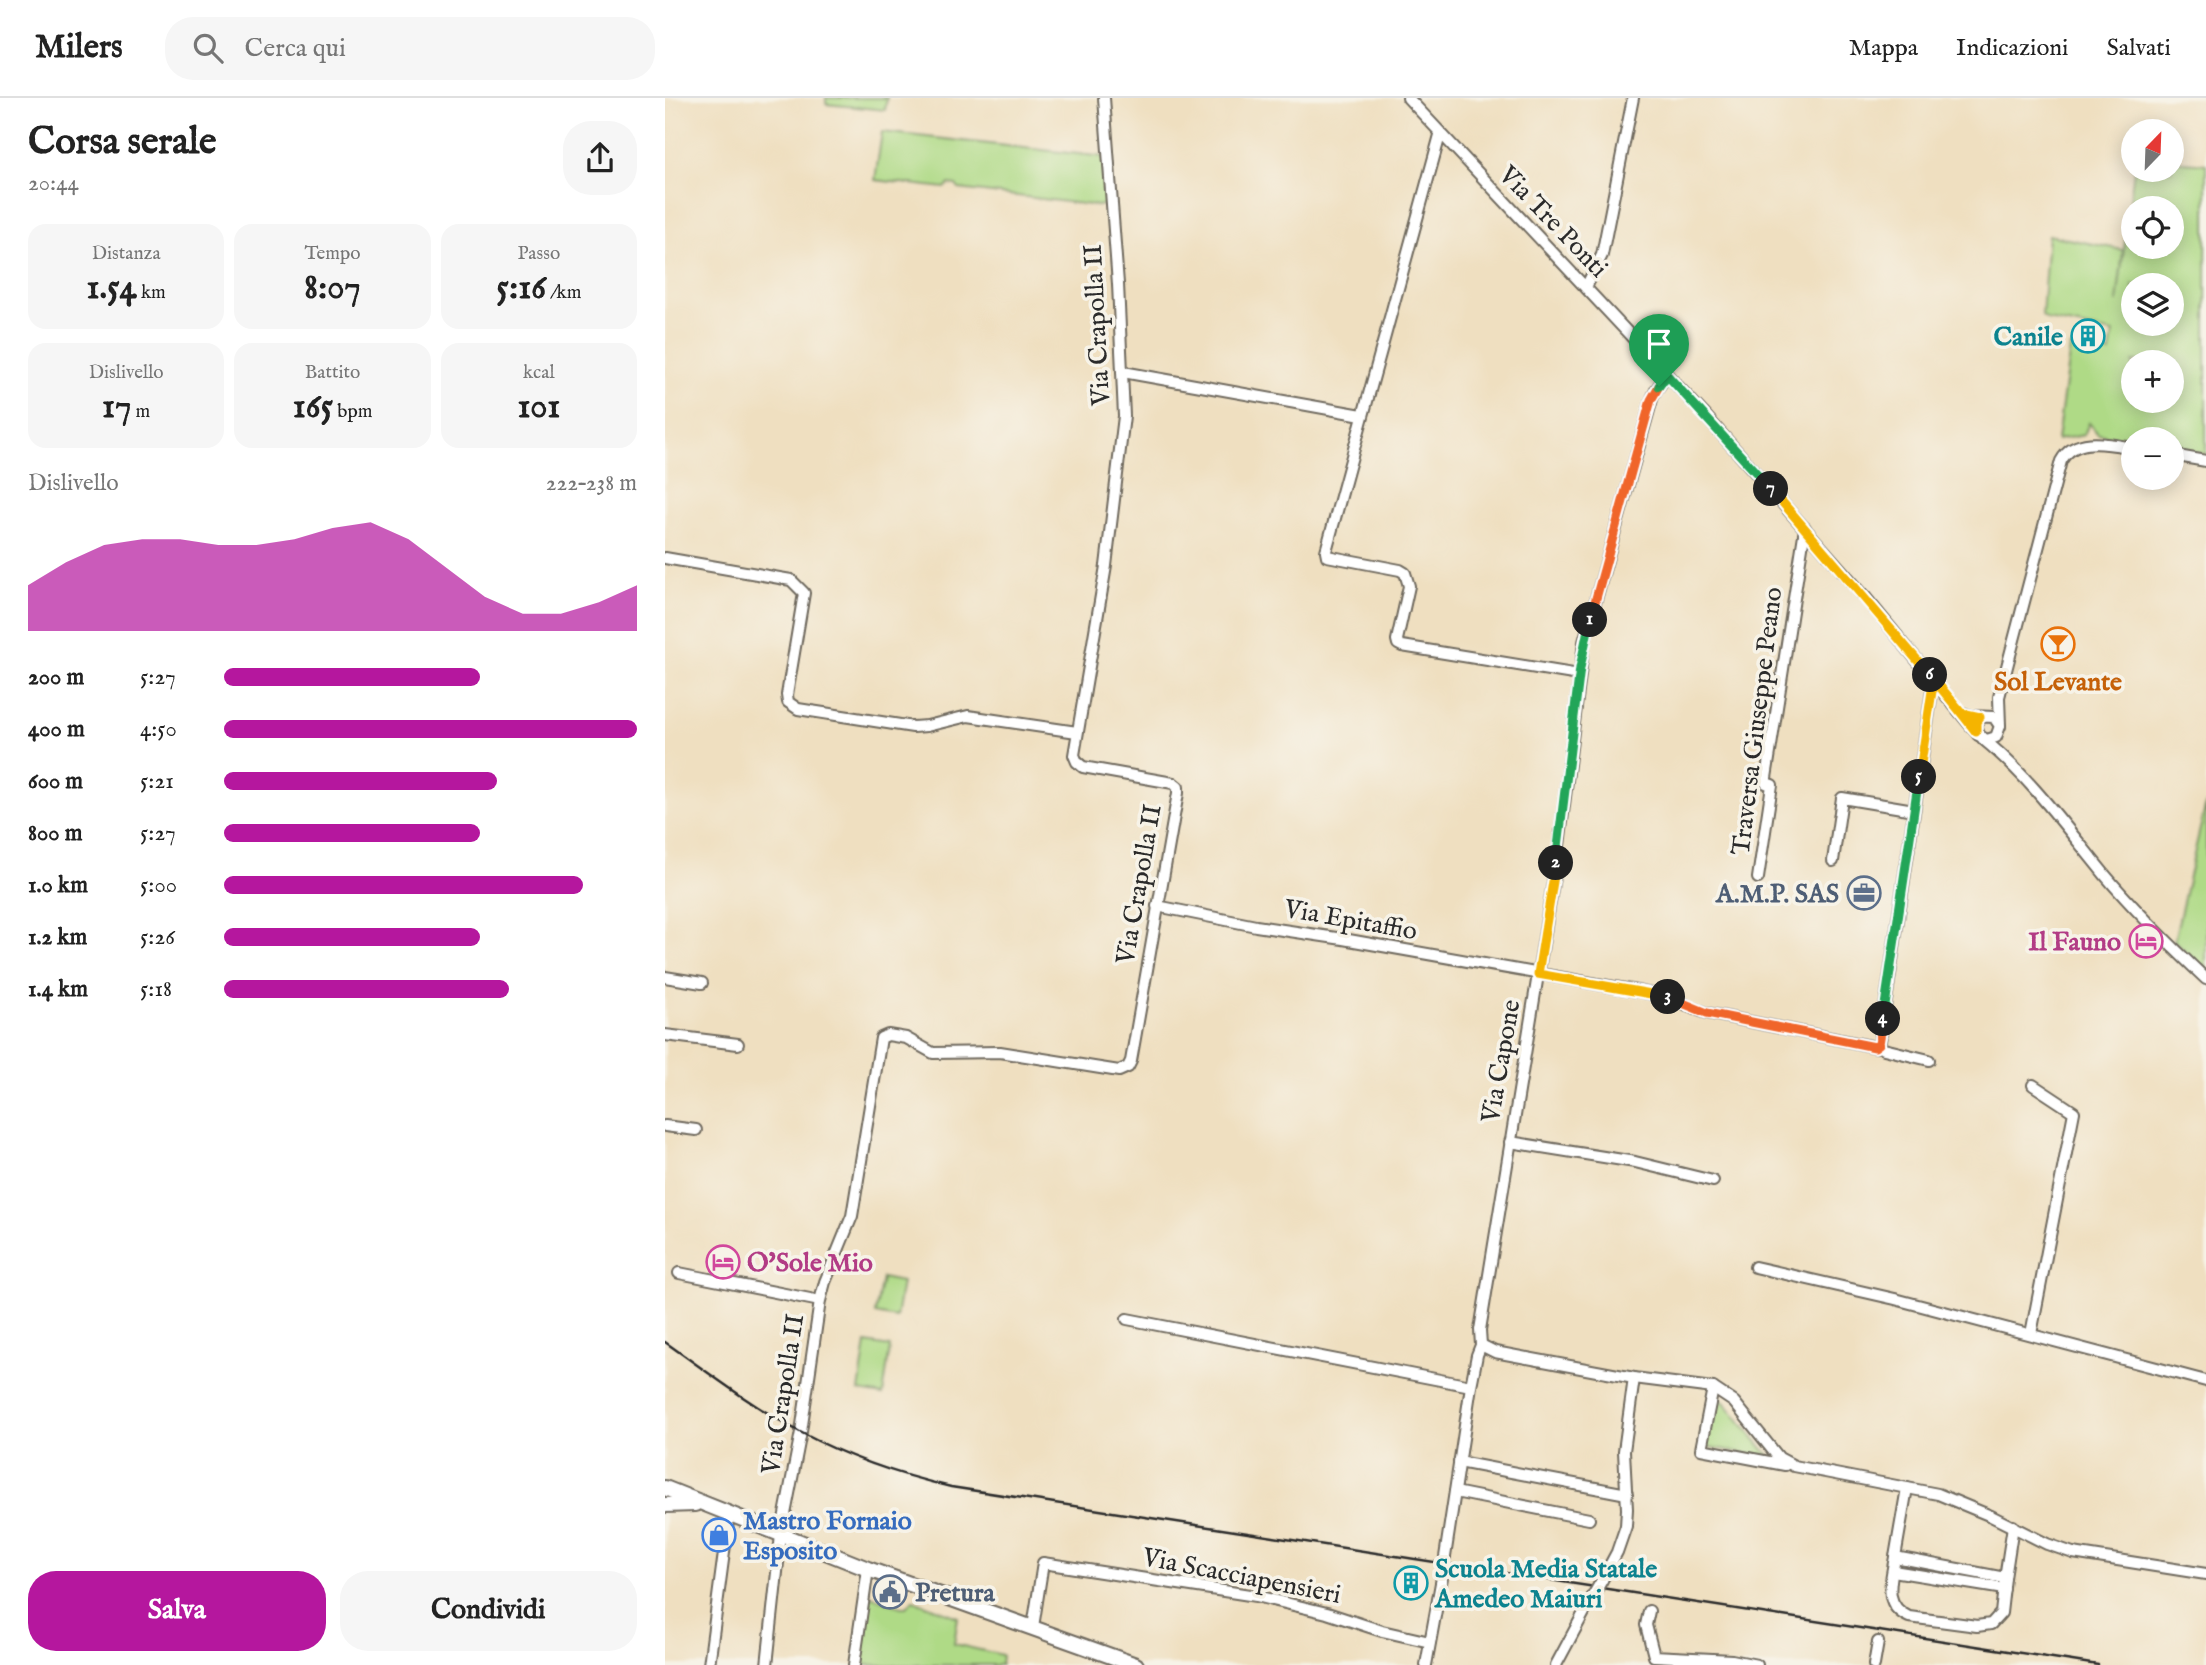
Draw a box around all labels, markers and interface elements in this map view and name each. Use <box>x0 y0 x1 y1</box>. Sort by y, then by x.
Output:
search box <box>165 17 655 80</box>
text: Milers <box>35 27 123 69</box>
icon: search <box>189 29 227 67</box>
text: Cerca qui <box>245 32 346 65</box>
text: Mappa <box>1849 33 1918 64</box>
text: Indicazioni <box>1956 33 2068 64</box>
text: Salvati <box>2106 33 2171 64</box>
text: Corsa serale <box>28 119 216 167</box>
north arrow <box>2121 119 2184 182</box>
map controls <box>2121 119 2184 490</box>
button: share <box>563 121 637 195</box>
street label: Via Tre Ponti <box>1491 158 1615 285</box>
text: 20:44 <box>28 169 79 198</box>
button: locate <box>2121 196 2184 259</box>
text: Distanza <box>92 242 161 266</box>
text: Tempo <box>304 242 361 266</box>
text: Passo <box>517 242 560 266</box>
street label: Via Crapolla II <box>1077 243 1118 408</box>
text: 1.54 <box>87 266 137 311</box>
text: 8:07 <box>304 266 361 311</box>
text: 5:16 <box>496 266 546 311</box>
button: layers <box>2121 273 2184 336</box>
text: km <box>137 281 166 305</box>
text: /km <box>546 281 581 305</box>
pin <box>1629 314 1689 386</box>
building icon: Canile <box>2069 317 2107 355</box>
place label: Canile <box>1993 321 2063 354</box>
icon: arrive <box>1640 325 1678 363</box>
button: + <box>2121 350 2184 413</box>
text: Dislivello <box>89 361 164 385</box>
text: Battito <box>305 361 360 385</box>
text: kcal <box>523 361 555 385</box>
text: 17 <box>102 385 131 430</box>
text: 165 <box>293 385 333 430</box>
text: 101 <box>517 385 560 430</box>
text: m <box>131 400 150 424</box>
text: bpm <box>333 400 372 424</box>
button: − <box>2121 427 2184 490</box>
text: Dislivello <box>28 469 119 498</box>
text: 222–238 m <box>546 469 637 498</box>
pin: 7 <box>1753 472 1789 506</box>
text: 7 <box>1766 476 1775 500</box>
street label: Traversa Giuseppe Peano <box>1725 585 1790 857</box>
pin: 1 <box>1573 602 1607 638</box>
text: 1 <box>1586 607 1593 631</box>
bar icon: Sol Levante <box>2039 625 2077 663</box>
pin: 6 <box>1913 658 1947 692</box>
text: 6 <box>1925 662 1934 686</box>
text: 200 m <box>28 663 84 692</box>
text: 5:27 <box>140 663 176 692</box>
place label: Sol Levante <box>1994 666 2122 699</box>
text: 400 m <box>28 715 85 744</box>
text: 4:50 <box>140 715 177 744</box>
pin: 5 <box>1901 760 1937 794</box>
text: 5 <box>1915 764 1922 788</box>
text: 600 m <box>28 767 83 796</box>
text: 5:21 <box>140 767 174 796</box>
street label: Via Crapolla II <box>1109 802 1170 968</box>
text: 800 m <box>28 819 82 848</box>
text: 5:27 <box>140 819 176 848</box>
pin: 2 <box>1539 846 1573 880</box>
text: 2 <box>1551 850 1560 874</box>
text: 1.0 km <box>28 871 88 900</box>
text: 5:00 <box>140 871 177 900</box>
office icon: A.M.P. SAS <box>1845 874 1883 912</box>
place label: A.M.P. SAS <box>1715 878 1839 911</box>
street label: Via Epitaffio <box>1281 892 1420 948</box>
hotel icon: Il Fauno <box>2127 922 2165 960</box>
text: 1.2 km <box>28 923 87 952</box>
text: 5:26 <box>140 923 175 952</box>
place label: Il Fauno <box>2028 926 2121 959</box>
text: 1.4 km <box>28 975 88 1004</box>
text: 5:18 <box>140 975 172 1004</box>
pin: 3 <box>1651 979 1685 1014</box>
text: 3 <box>1664 984 1671 1008</box>
street label: Via Capone <box>1474 997 1529 1126</box>
pin: 4 <box>1865 1002 1901 1037</box>
text: 4 <box>1878 1006 1887 1030</box>
hotel icon: O'Sole Mio <box>704 1243 742 1281</box>
place label: O'Sole Mio <box>747 1247 873 1280</box>
street label: Via Crapolla II <box>754 1312 812 1478</box>
place label: Mastro Fornaio Esposito <box>743 1505 912 1568</box>
shop icon: Mastro Fornaio Esposito <box>700 1516 738 1554</box>
street label: Via Scacciapensieri <box>1139 1541 1344 1612</box>
place label: Scuola Media Statale Amedeo Maiuri <box>1434 1553 1657 1616</box>
building icon: Scuola Media Statale Amedeo Maiuri <box>1392 1564 1430 1602</box>
button: Salva <box>28 1571 326 1651</box>
button: Condividi <box>340 1571 637 1651</box>
public building icon: Pretura <box>871 1573 909 1611</box>
place label: Pretura <box>915 1577 995 1610</box>

